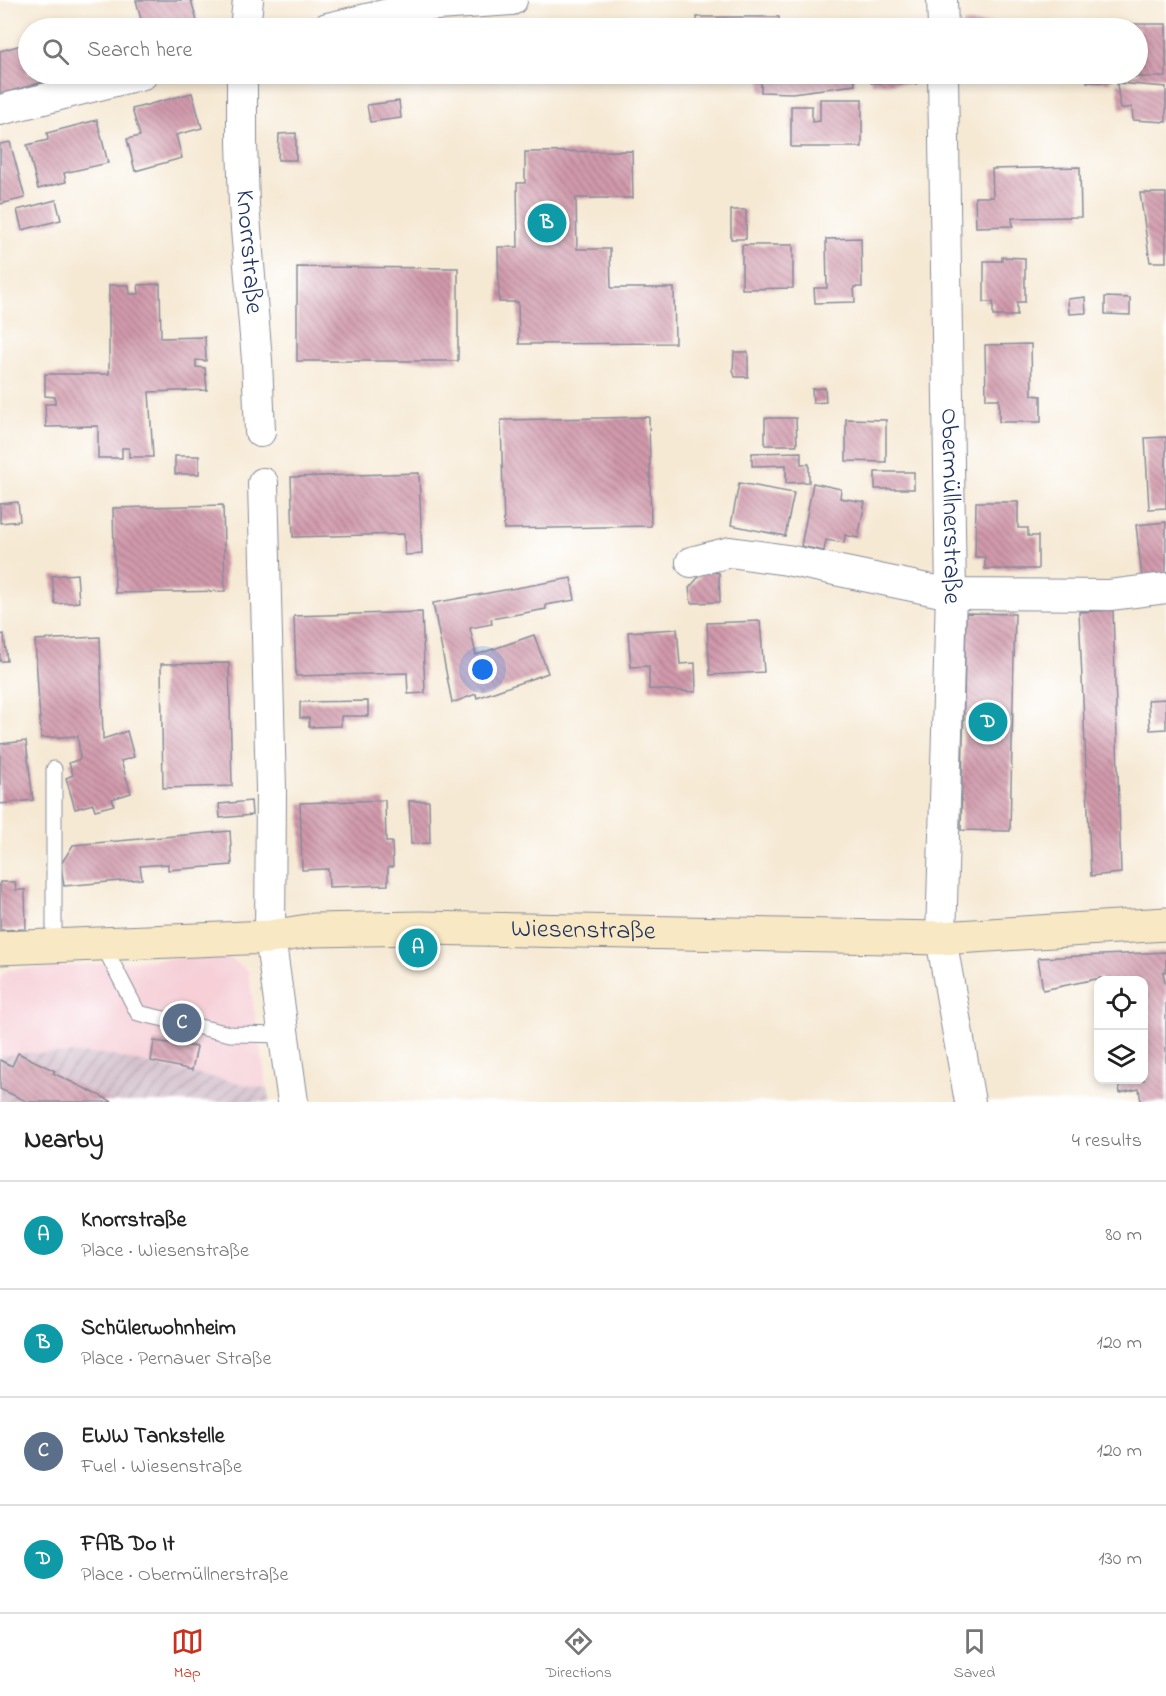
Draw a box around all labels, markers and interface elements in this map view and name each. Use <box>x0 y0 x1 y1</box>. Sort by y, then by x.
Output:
search box <box>18 18 1148 84</box>
icon: search <box>39 35 72 68</box>
text: Search here <box>87 35 192 67</box>
street label: Knorrstraße <box>225 189 272 316</box>
pin: B <box>528 200 566 246</box>
street label: Obermüllnerstraße <box>929 408 970 605</box>
your location <box>468 655 497 684</box>
pin: D <box>968 700 1008 744</box>
street label: Wiesenstraße <box>510 911 656 952</box>
pin: A <box>398 926 438 970</box>
map controls <box>1094 976 1148 1084</box>
button: locate <box>1094 976 1148 1030</box>
pin: C <box>162 1000 201 1046</box>
button: layers <box>1094 1030 1148 1084</box>
text: Nearby <box>24 1122 103 1160</box>
text: 4 results <box>1072 1127 1142 1156</box>
text: Knorrstraße <box>81 1205 186 1237</box>
text: A <box>37 1221 50 1250</box>
text: 80 m <box>1105 1221 1142 1250</box>
text: Place · Wiesenstraße <box>81 1237 249 1266</box>
text: Schülerwohnheim <box>81 1313 236 1345</box>
text: B <box>37 1329 50 1358</box>
text: 120 m <box>1097 1329 1142 1358</box>
text: Place · Pernauer Straße <box>81 1345 271 1374</box>
text: EWW Tankstelle <box>81 1421 225 1453</box>
text: C <box>38 1437 49 1466</box>
text: 120 m <box>1097 1437 1142 1466</box>
text: Fuel · Wiesenstraße <box>81 1453 242 1482</box>
text: FAB Do It <box>81 1529 175 1561</box>
text: D <box>36 1545 51 1574</box>
text: 130 m <box>1098 1545 1142 1574</box>
text: Place · Obermüllnerstraße <box>81 1561 288 1590</box>
tab: Map <box>171 1625 204 1685</box>
tab: Directions <box>545 1625 612 1685</box>
tab: Saved <box>953 1625 995 1685</box>

